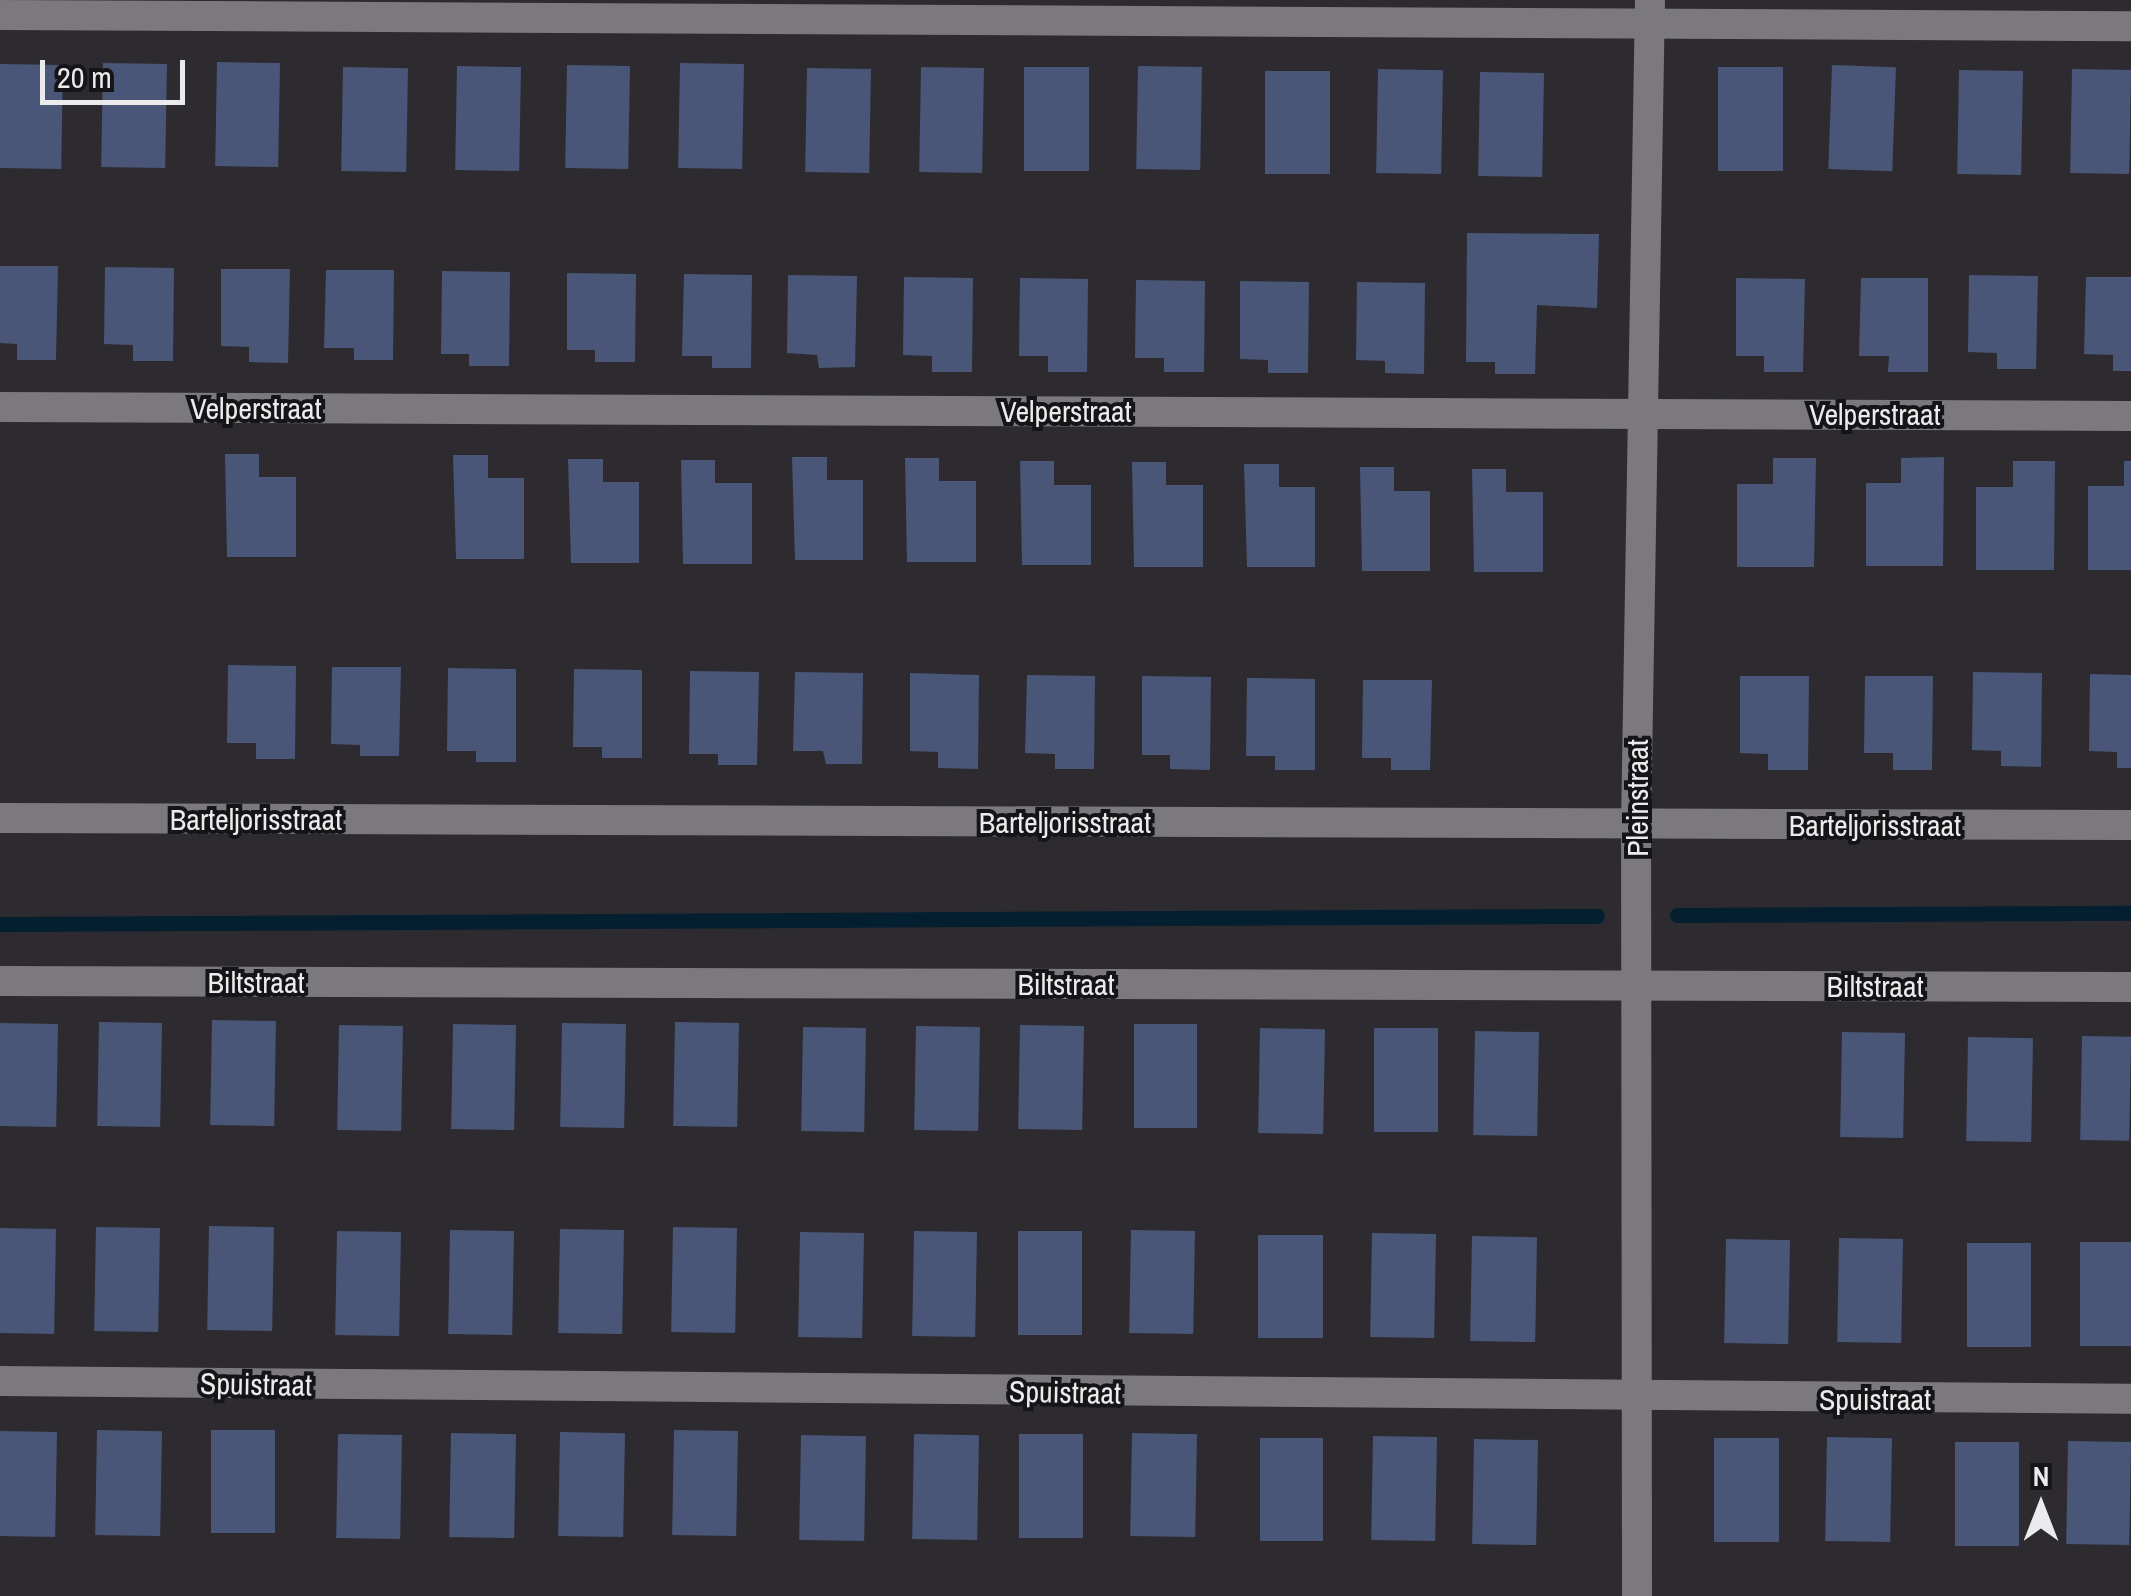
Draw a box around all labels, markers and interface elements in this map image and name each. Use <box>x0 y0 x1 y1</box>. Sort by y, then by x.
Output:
scale bar <box>45 40 190 102</box>
text: 20 m <box>57 57 112 97</box>
street label: Velperstraat <box>190 390 322 426</box>
street label: Velperstraat <box>1000 393 1132 429</box>
street label: Velperstraat <box>1809 396 1941 432</box>
street label: Pleinstraat <box>1619 739 1655 857</box>
street label: Barteljorisstraat <box>170 801 342 837</box>
street label: Barteljorisstraat <box>979 804 1151 840</box>
street label: Barteljorisstraat <box>1789 807 1961 843</box>
street label: Biltstraat <box>207 964 305 1000</box>
street label: Biltstraat <box>1017 966 1115 1002</box>
street label: Biltstraat <box>1826 968 1924 1004</box>
street label: Spuistraat <box>200 1365 312 1403</box>
street label: Spuistraat <box>1009 1373 1121 1411</box>
street label: Spuistraat <box>1819 1381 1931 1417</box>
north arrow <box>1991 1456 2091 1556</box>
text: N <box>2033 1457 2049 1495</box>

